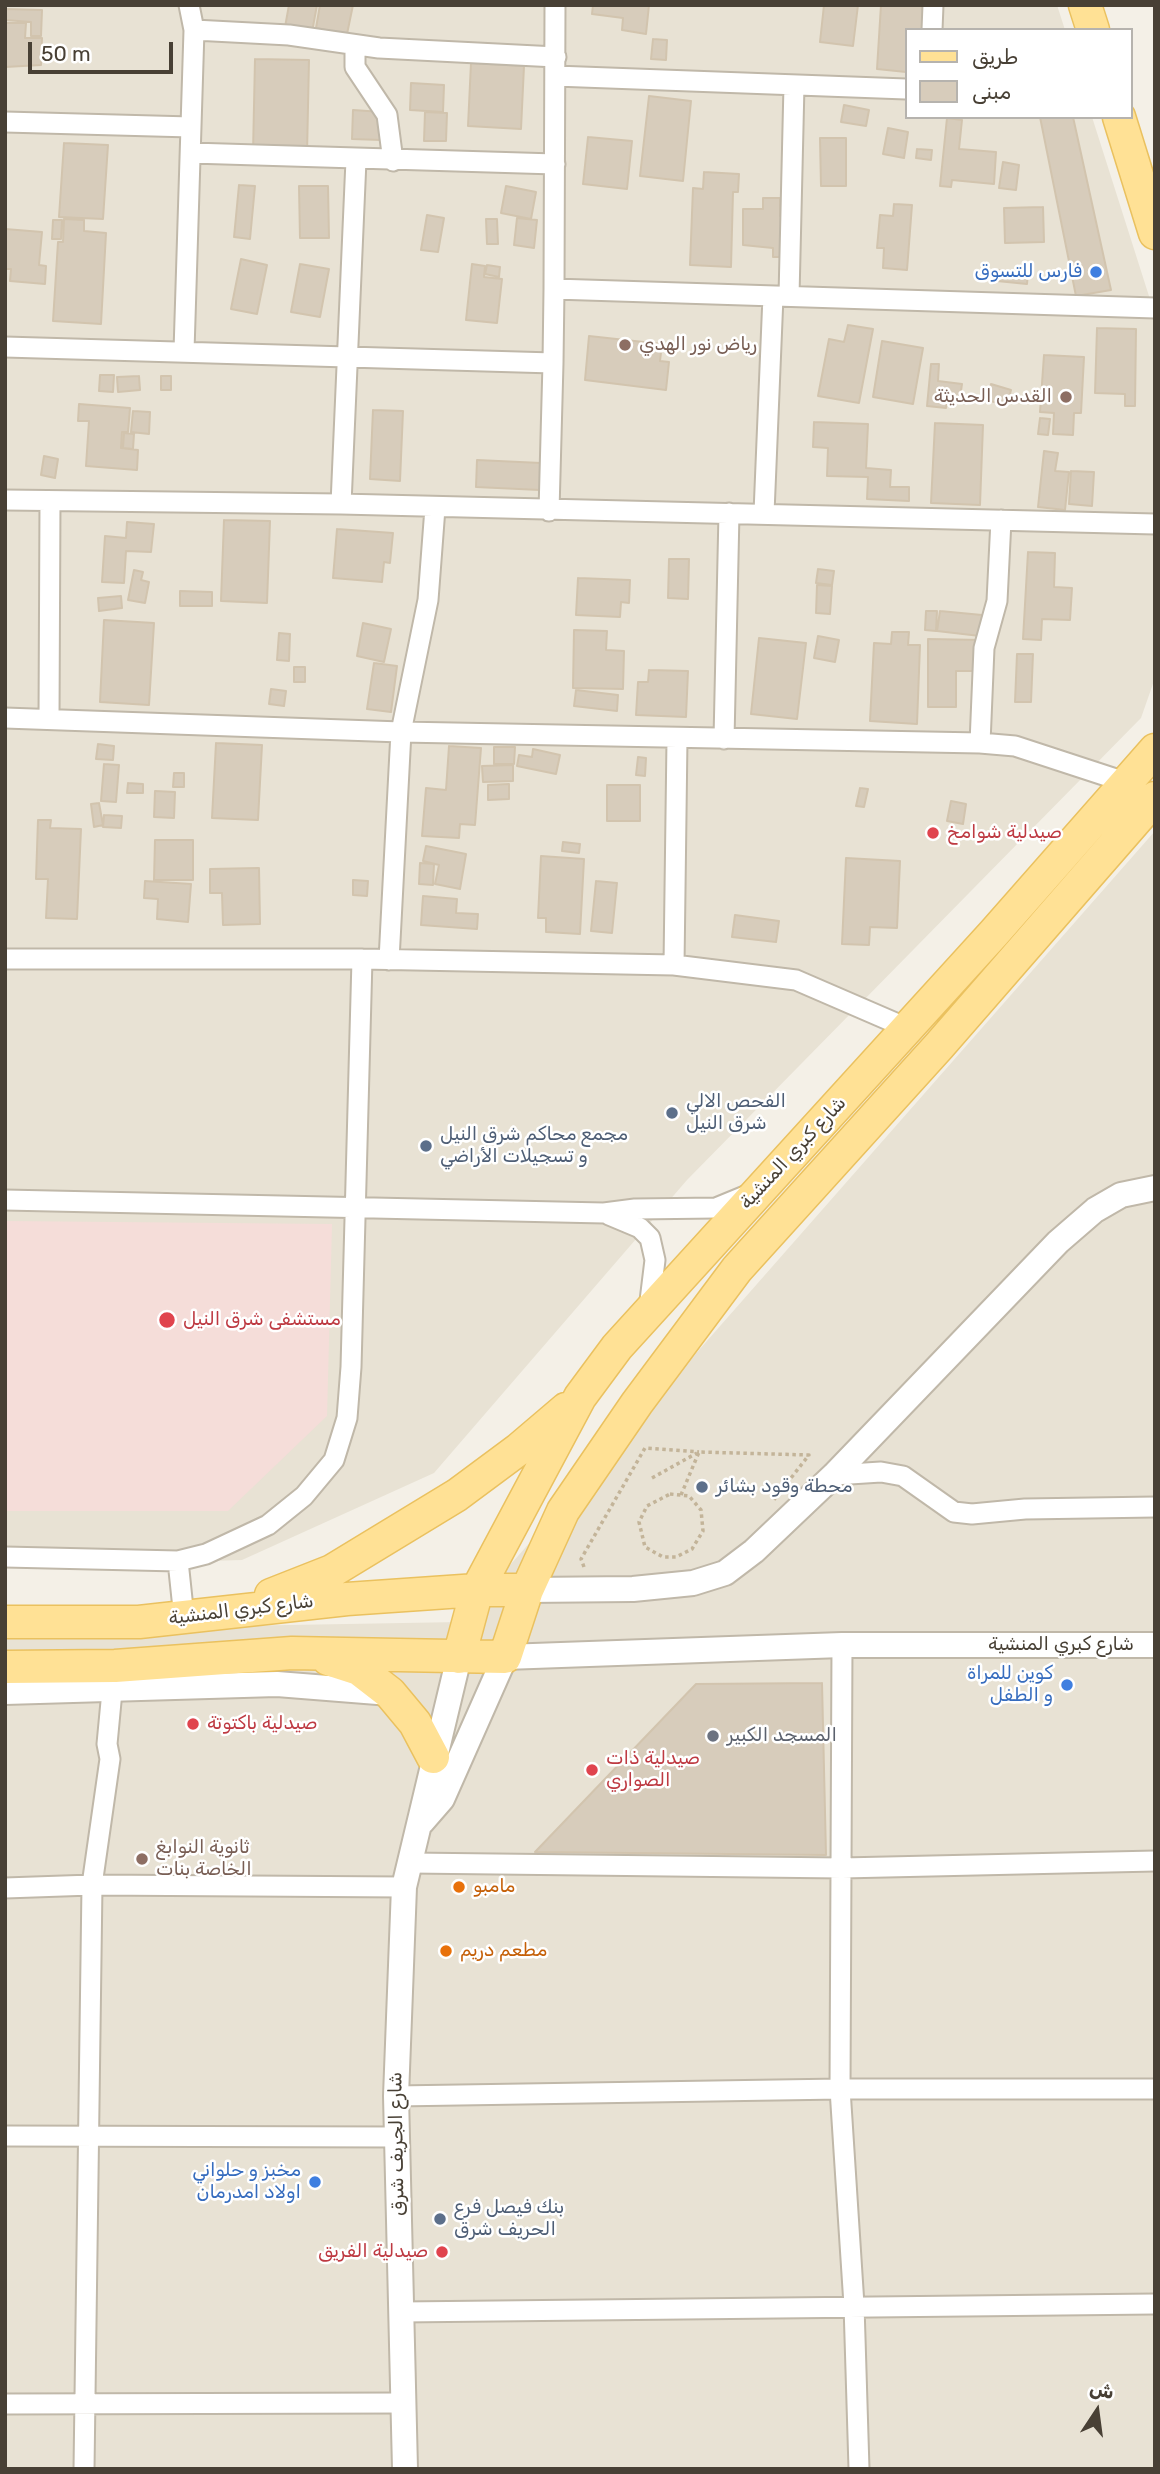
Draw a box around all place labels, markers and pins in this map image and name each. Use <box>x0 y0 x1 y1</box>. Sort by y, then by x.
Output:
place label: فارس للتسوق <box>975 261 1082 283</box>
marker: فارس للتسوق <box>1088 264 1104 280</box>
place label: رياض نور الهدي <box>639 334 757 356</box>
marker: رياض نور الهدي <box>617 337 633 353</box>
place label: القدس الحديثة <box>934 386 1052 408</box>
marker: القدس الحديثة <box>1058 389 1074 405</box>
place label: صيدلية شوامخ <box>947 822 1062 844</box>
marker: صيدلية شوامخ <box>925 825 941 841</box>
place label: الفحص الالي شرق النيل <box>686 1091 786 1135</box>
marker: الفحص الالي شرق النيل <box>664 1105 680 1121</box>
place label: مجمع محاكم شرق النيل و تسجيلات الأراضي <box>440 1124 628 1168</box>
marker: مجمع محاكم شرق النيل و تسجيلات الأراضي <box>418 1138 434 1154</box>
place label: مستشفى شرق النيل <box>183 1309 341 1331</box>
marker: مستشفى شرق النيل <box>157 1310 177 1330</box>
place label: محطة وقود بشائر <box>716 1476 852 1498</box>
marker: محطة وقود بشائر <box>694 1479 710 1495</box>
place label: كوين للمراة و الطفل <box>967 1663 1053 1707</box>
marker: كوين للمراة و الطفل <box>1059 1677 1075 1693</box>
place label: صيدلية باكتوتة <box>207 1713 317 1735</box>
marker: صيدلية باكتوتة <box>185 1716 201 1732</box>
place label: المسجد الكبير <box>727 1725 837 1747</box>
marker: المسجد الكبير <box>705 1728 721 1744</box>
place label: صيدلية ذات الصواري <box>606 1748 700 1792</box>
marker: صيدلية ذات الصواري <box>584 1762 600 1778</box>
place label: ثانوية النوابغ الخاصة بنات <box>156 1837 252 1881</box>
marker: ثانوية النوابغ الخاصة بنات <box>134 1851 150 1867</box>
place label: مامبو <box>473 1876 515 1898</box>
marker: مامبو <box>451 1879 467 1895</box>
place label: مطعم دريم <box>460 1940 547 1962</box>
marker: مطعم دريم <box>438 1943 454 1959</box>
place label: مخبز و حلواني اولاد امدرمان <box>192 2160 301 2204</box>
marker: مخبز و حلواني اولاد امدرمان <box>307 2174 323 2190</box>
place label: بنك فيصل فرع الحريف شرق <box>454 2197 564 2241</box>
marker: بنك فيصل فرع الحريف شرق <box>432 2211 448 2227</box>
place label: صيدلية الفريق <box>318 2241 428 2263</box>
marker: صيدلية الفريق <box>434 2244 450 2260</box>

